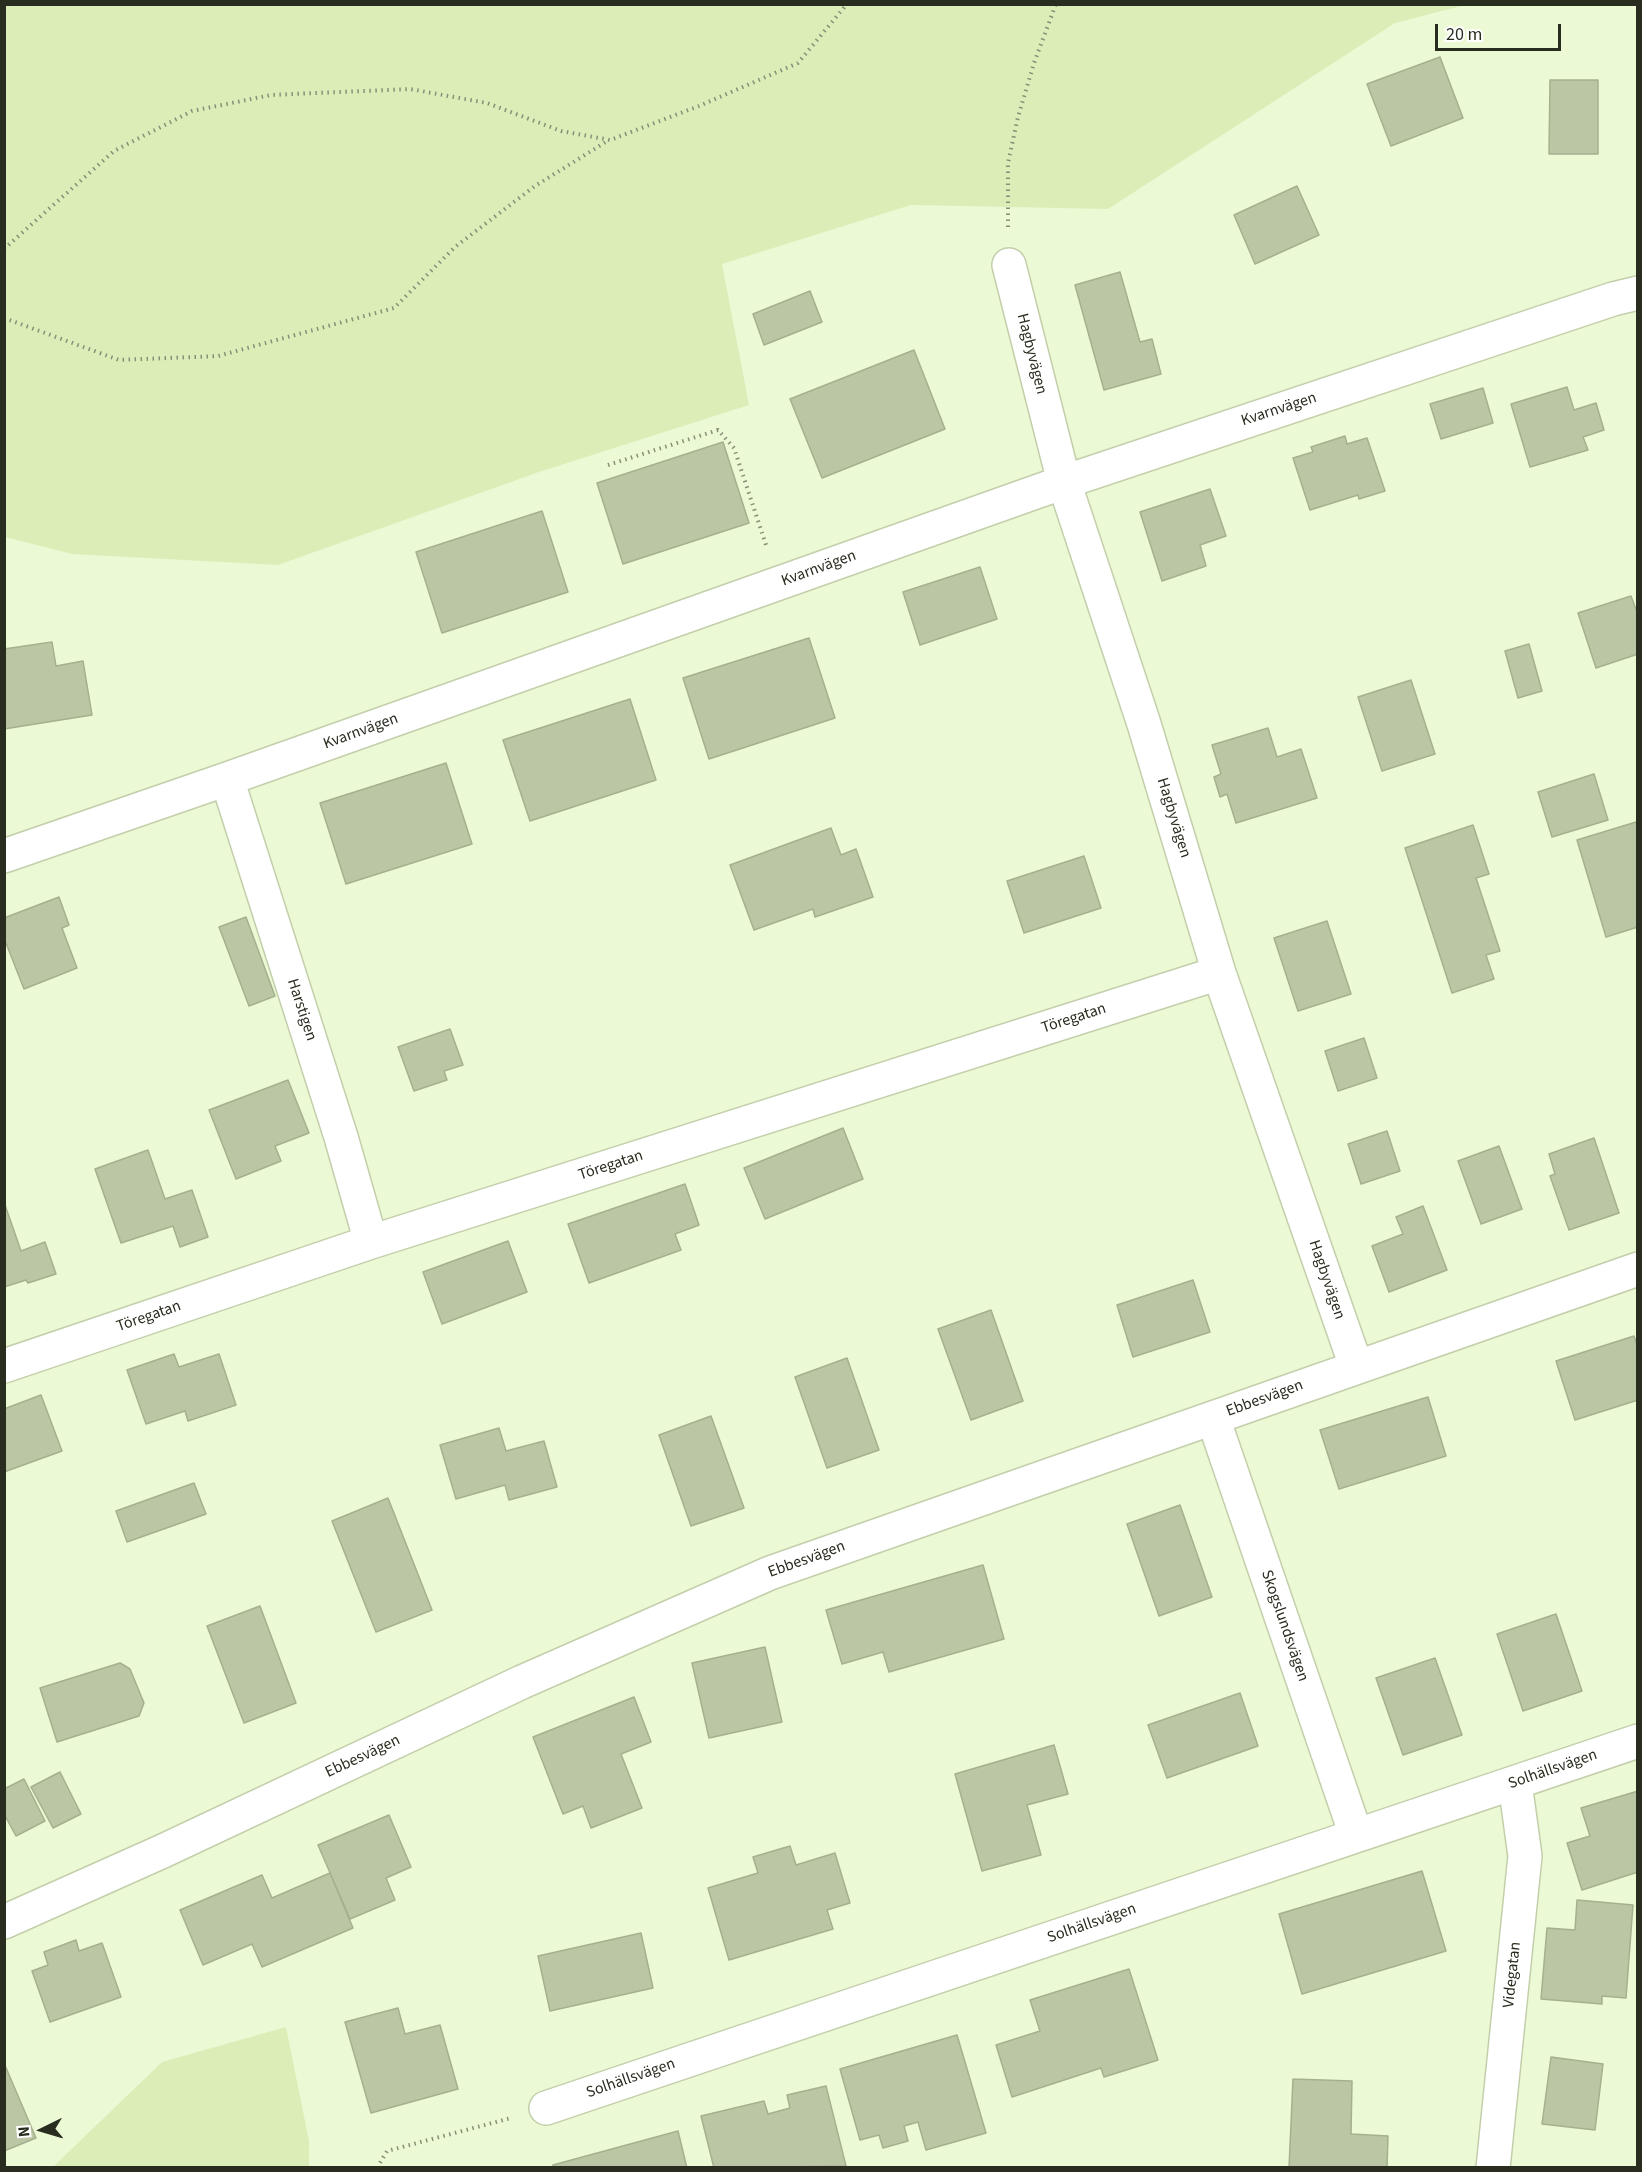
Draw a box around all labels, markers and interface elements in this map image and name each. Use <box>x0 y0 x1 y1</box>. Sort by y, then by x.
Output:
scale bar <box>1438 12 1564 50</box>
text: 20 m <box>1446 22 1482 47</box>
street label: Hagbyvägen <box>1012 312 1050 396</box>
street label: Kvarnvägen <box>1239 389 1319 431</box>
street label: Kvarnvägen <box>779 547 859 591</box>
street label: Kvarnvägen <box>321 710 401 754</box>
street label: Hagbyvägen <box>1152 776 1194 860</box>
street label: Harstigen <box>282 976 320 1044</box>
street label: Töregatan <box>1039 1000 1109 1038</box>
street label: Töregatan <box>576 1147 646 1185</box>
street label: Hagbyvägen <box>1303 1238 1349 1322</box>
street label: Töregatan <box>114 1297 184 1337</box>
street label: Ebbesvägen <box>1224 1376 1306 1422</box>
street label: Ebbesvägen <box>766 1537 848 1583</box>
street label: Skogslundsvägen <box>1256 1568 1312 1684</box>
street label: Ebbesvägen <box>322 1731 404 1783</box>
street label: Solhällsvägen <box>1506 1746 1600 1794</box>
street label: Solhällsvägen <box>1045 1900 1139 1948</box>
street label: Videgatan <box>1500 1941 1526 2009</box>
street label: Solhällsvägen <box>584 2055 678 2103</box>
north arrow <box>12 2100 72 2160</box>
text: N <box>13 2125 35 2138</box>

